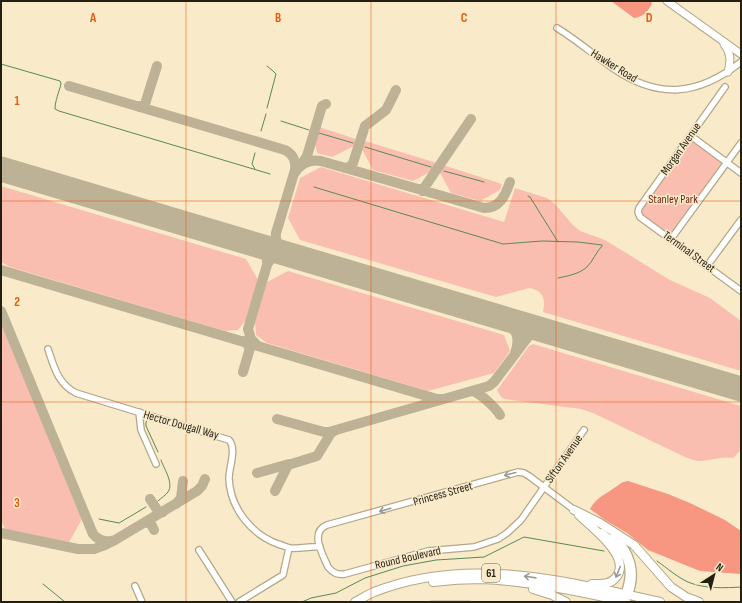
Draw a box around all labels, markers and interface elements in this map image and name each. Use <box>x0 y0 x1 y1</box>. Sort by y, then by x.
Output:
text: A <box>89 10 97 26</box>
text: B <box>275 10 281 26</box>
text: C <box>461 10 468 26</box>
text: D <box>646 10 653 26</box>
street label: Hawker Road <box>588 46 640 86</box>
text: 1 <box>14 93 20 109</box>
street label: Morgan Avenue <box>657 120 705 178</box>
park label: Stanley Park <box>648 192 698 207</box>
street label: Terminal Street <box>660 228 719 276</box>
text: 2 <box>14 294 20 310</box>
street label: Hector Dougall Way <box>142 407 221 443</box>
street label: Sifton Avenue <box>542 432 586 486</box>
one-way arrow <box>504 471 517 479</box>
street label: Princess Street <box>412 478 475 510</box>
text: 3 <box>14 495 20 511</box>
one-way arrow <box>379 507 392 514</box>
street label: Round Boulevard <box>374 543 442 573</box>
north arrow <box>694 555 734 595</box>
text: N <box>713 560 726 574</box>
road number: 61 <box>482 564 500 582</box>
one-way arrow <box>614 565 621 577</box>
one-way arrow <box>524 573 537 581</box>

